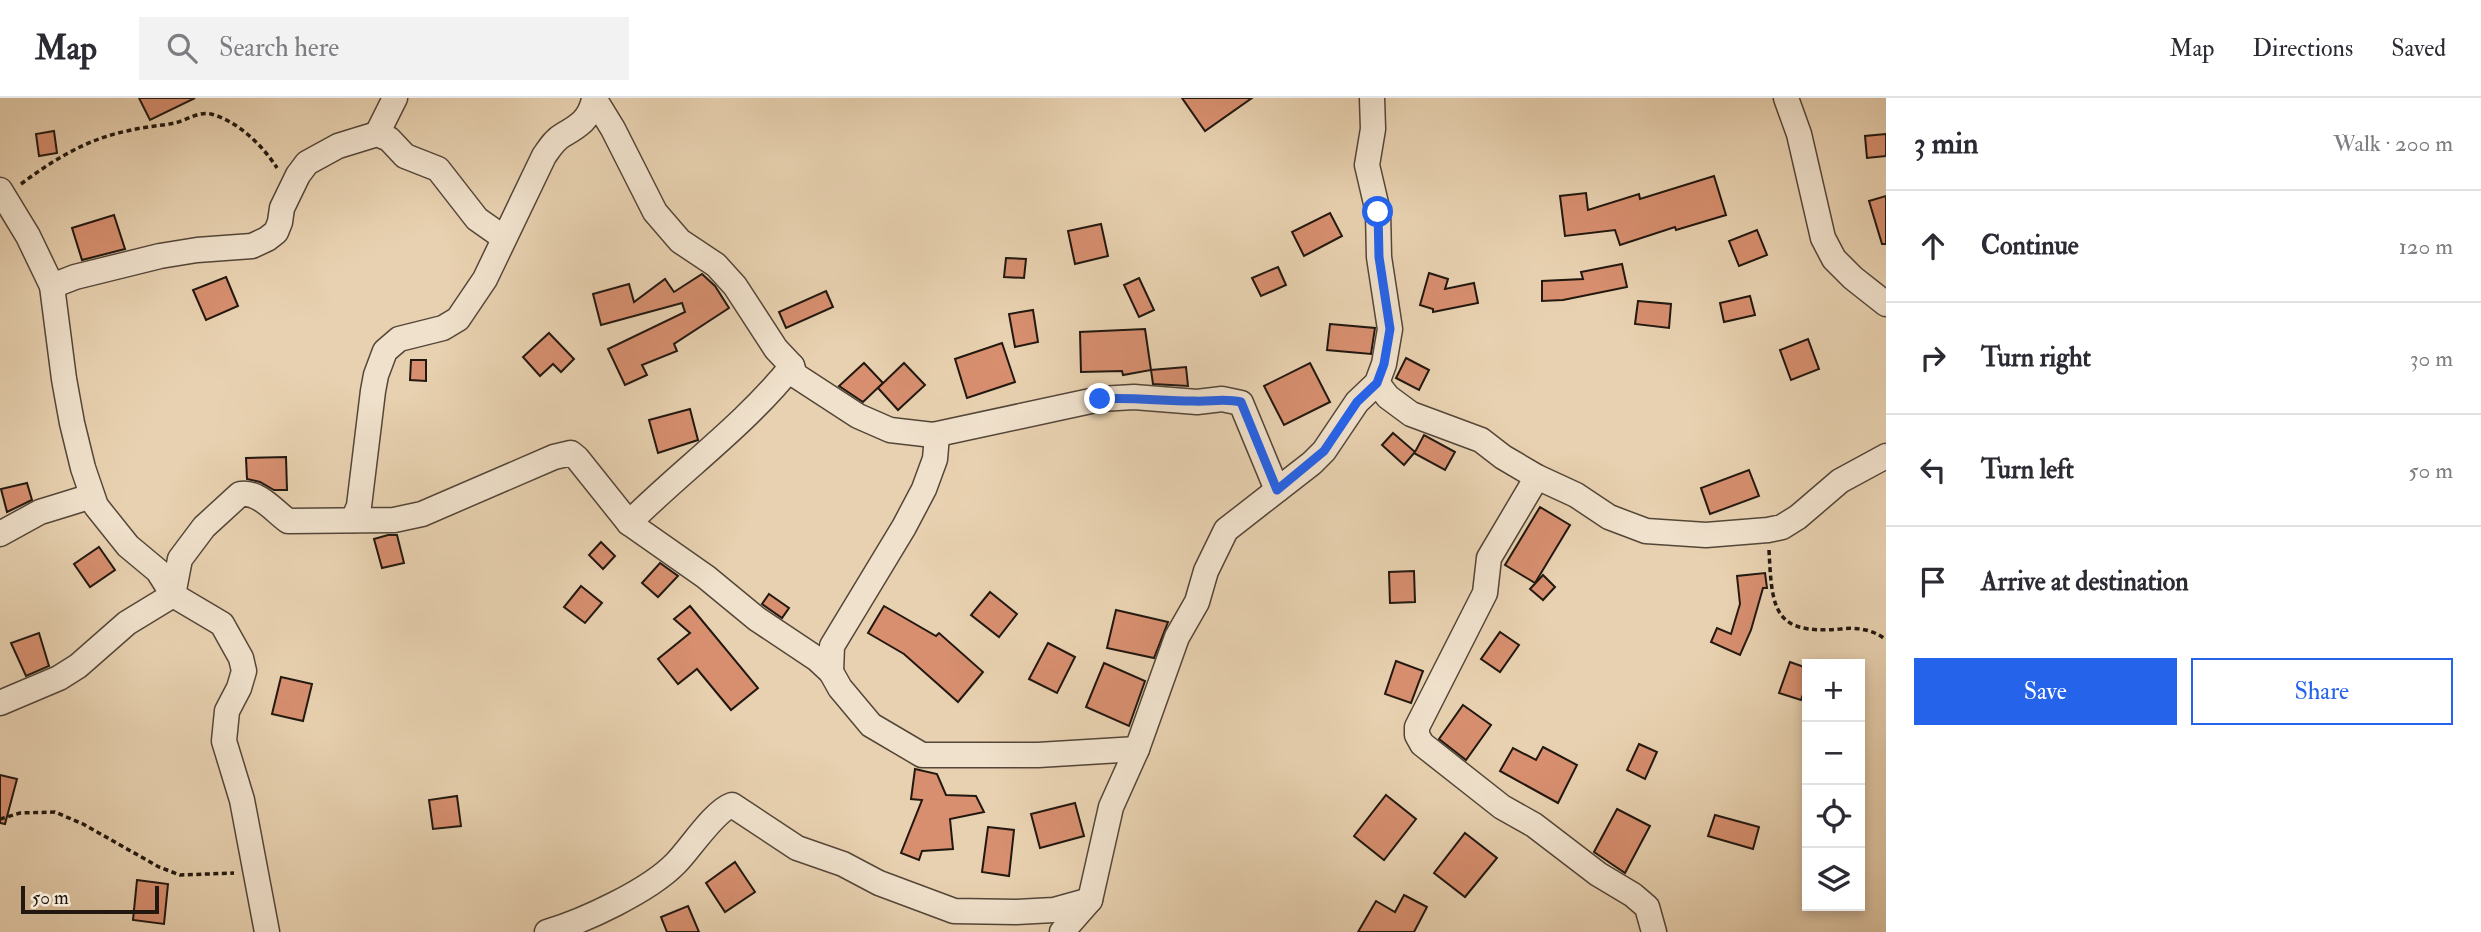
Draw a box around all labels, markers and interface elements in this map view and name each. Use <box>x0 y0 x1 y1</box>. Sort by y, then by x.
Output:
search box <box>139 17 629 80</box>
text: Map <box>35 28 97 69</box>
icon: search <box>163 29 201 67</box>
text: Search here <box>219 32 339 64</box>
text: Map <box>2169 33 2214 64</box>
text: Directions <box>2252 33 2353 64</box>
text: Saved <box>2391 33 2446 64</box>
text: 3 min <box>1914 125 1979 162</box>
text: Walk · 200 m <box>2333 129 2453 158</box>
route start <box>1362 196 1393 227</box>
icon: ahead <box>1914 227 1952 265</box>
text: Continue <box>1981 230 2079 262</box>
text: 120 m <box>2399 232 2453 261</box>
icon: right <box>1914 339 1952 377</box>
text: Turn right <box>1981 342 2091 374</box>
text: 30 m <box>2410 344 2453 373</box>
route end <box>1084 383 1115 414</box>
icon: left <box>1914 451 1952 489</box>
text: Turn left <box>1981 454 2074 486</box>
text: 50 m <box>2409 456 2453 485</box>
icon: arrive <box>1914 563 1952 601</box>
text: Arrive at destination <box>1981 566 2189 598</box>
button: Save <box>1914 658 2177 725</box>
button: Share <box>2191 658 2453 725</box>
map controls <box>1802 659 1865 911</box>
button: + <box>1802 659 1865 722</box>
button: − <box>1802 722 1865 785</box>
button: locate <box>1802 785 1865 848</box>
button: layers <box>1802 848 1865 911</box>
scale bar <box>21 883 159 915</box>
text: 50 m <box>32 886 69 910</box>

